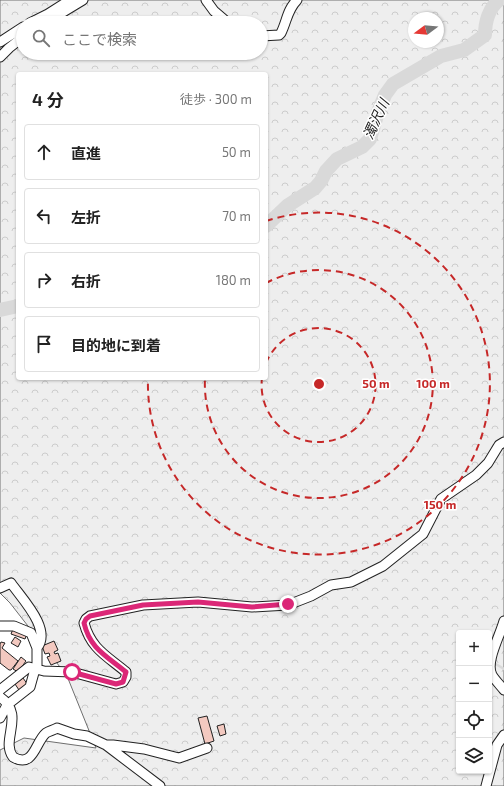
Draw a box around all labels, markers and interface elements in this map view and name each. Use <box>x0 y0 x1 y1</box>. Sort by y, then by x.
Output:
north arrow <box>408 12 444 48</box>
search box <box>16 16 268 60</box>
icon: search <box>30 27 52 49</box>
text: ここで検索 <box>62 30 137 48</box>
text: 4 分 <box>32 89 64 109</box>
text: 徒歩 · 300 m <box>180 91 252 107</box>
water label: 濁沢川 <box>359 94 393 141</box>
icon: ahead <box>33 141 55 163</box>
text: 直進 <box>71 144 101 162</box>
text: 50 m <box>222 144 251 160</box>
icon: left <box>33 205 55 227</box>
text: 左折 <box>71 208 101 226</box>
text: 70 m <box>222 208 251 224</box>
icon: right <box>33 269 55 291</box>
text: 右折 <box>71 272 101 290</box>
text: 180 m <box>216 272 251 288</box>
icon: arrive <box>33 333 55 355</box>
text: 目的地に到着 <box>71 336 161 354</box>
text: 50 m <box>362 376 390 390</box>
text: 100 m <box>416 376 450 390</box>
centre of rings <box>312 377 326 391</box>
text: 150 m <box>424 497 456 511</box>
route end <box>279 595 297 613</box>
map controls <box>456 630 492 774</box>
button: + <box>456 630 492 666</box>
route start <box>63 663 81 681</box>
button: − <box>456 666 492 702</box>
button: locate <box>456 702 492 738</box>
button: layers <box>456 738 492 774</box>

